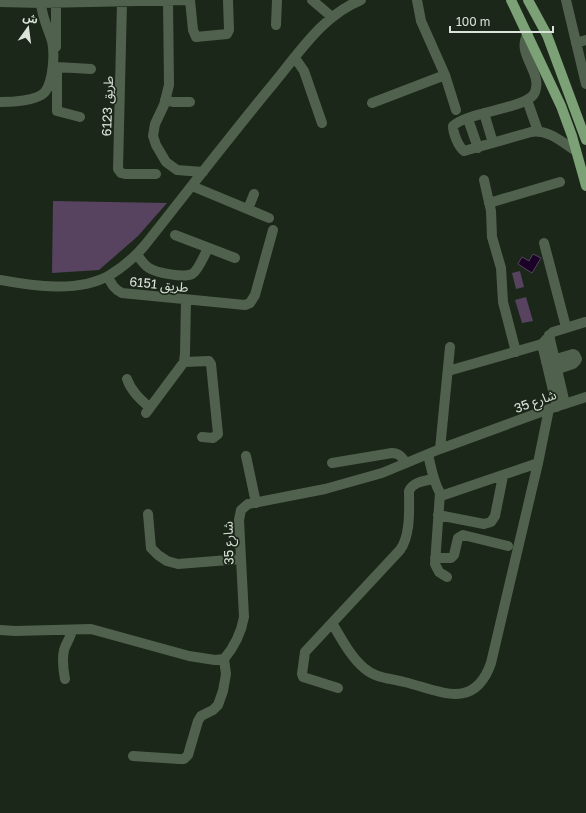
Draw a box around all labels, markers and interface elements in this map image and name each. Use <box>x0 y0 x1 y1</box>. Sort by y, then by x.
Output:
north arrow <box>8 8 48 48</box>
scale bar <box>450 8 553 34</box>
text: ش <box>21 10 39 27</box>
text: 100 m <box>456 14 490 29</box>
street label: طريق 6123 <box>98 75 117 137</box>
street label: طريق 6151 <box>129 273 189 296</box>
street label: شارع 35 <box>512 386 559 419</box>
street label: شارع 35 <box>220 521 239 565</box>

